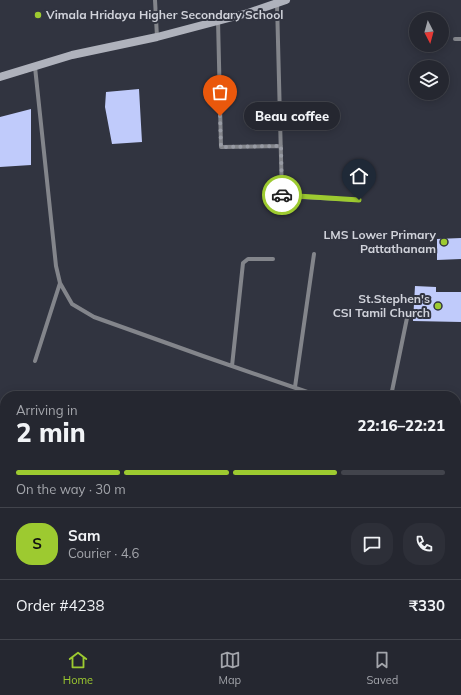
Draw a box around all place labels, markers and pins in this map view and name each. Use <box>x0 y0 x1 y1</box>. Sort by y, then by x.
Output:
place label: Vimala Hridaya Higher Secondary School <box>45 7 283 22</box>
marker: Vimala Hridaya Higher Secondary School <box>33 10 43 20</box>
pin <box>203 75 237 116</box>
callout: Beau coffee <box>244 102 340 130</box>
pin <box>342 159 376 200</box>
place label: LMS Lower Primary Pattathanam <box>324 227 436 256</box>
marker: LMS Lower Primary Pattathanam <box>439 237 449 247</box>
place label: St.Stephen's CSI Tamil Church <box>333 291 430 320</box>
marker: St.Stephen's CSI Tamil Church <box>433 301 443 311</box>

